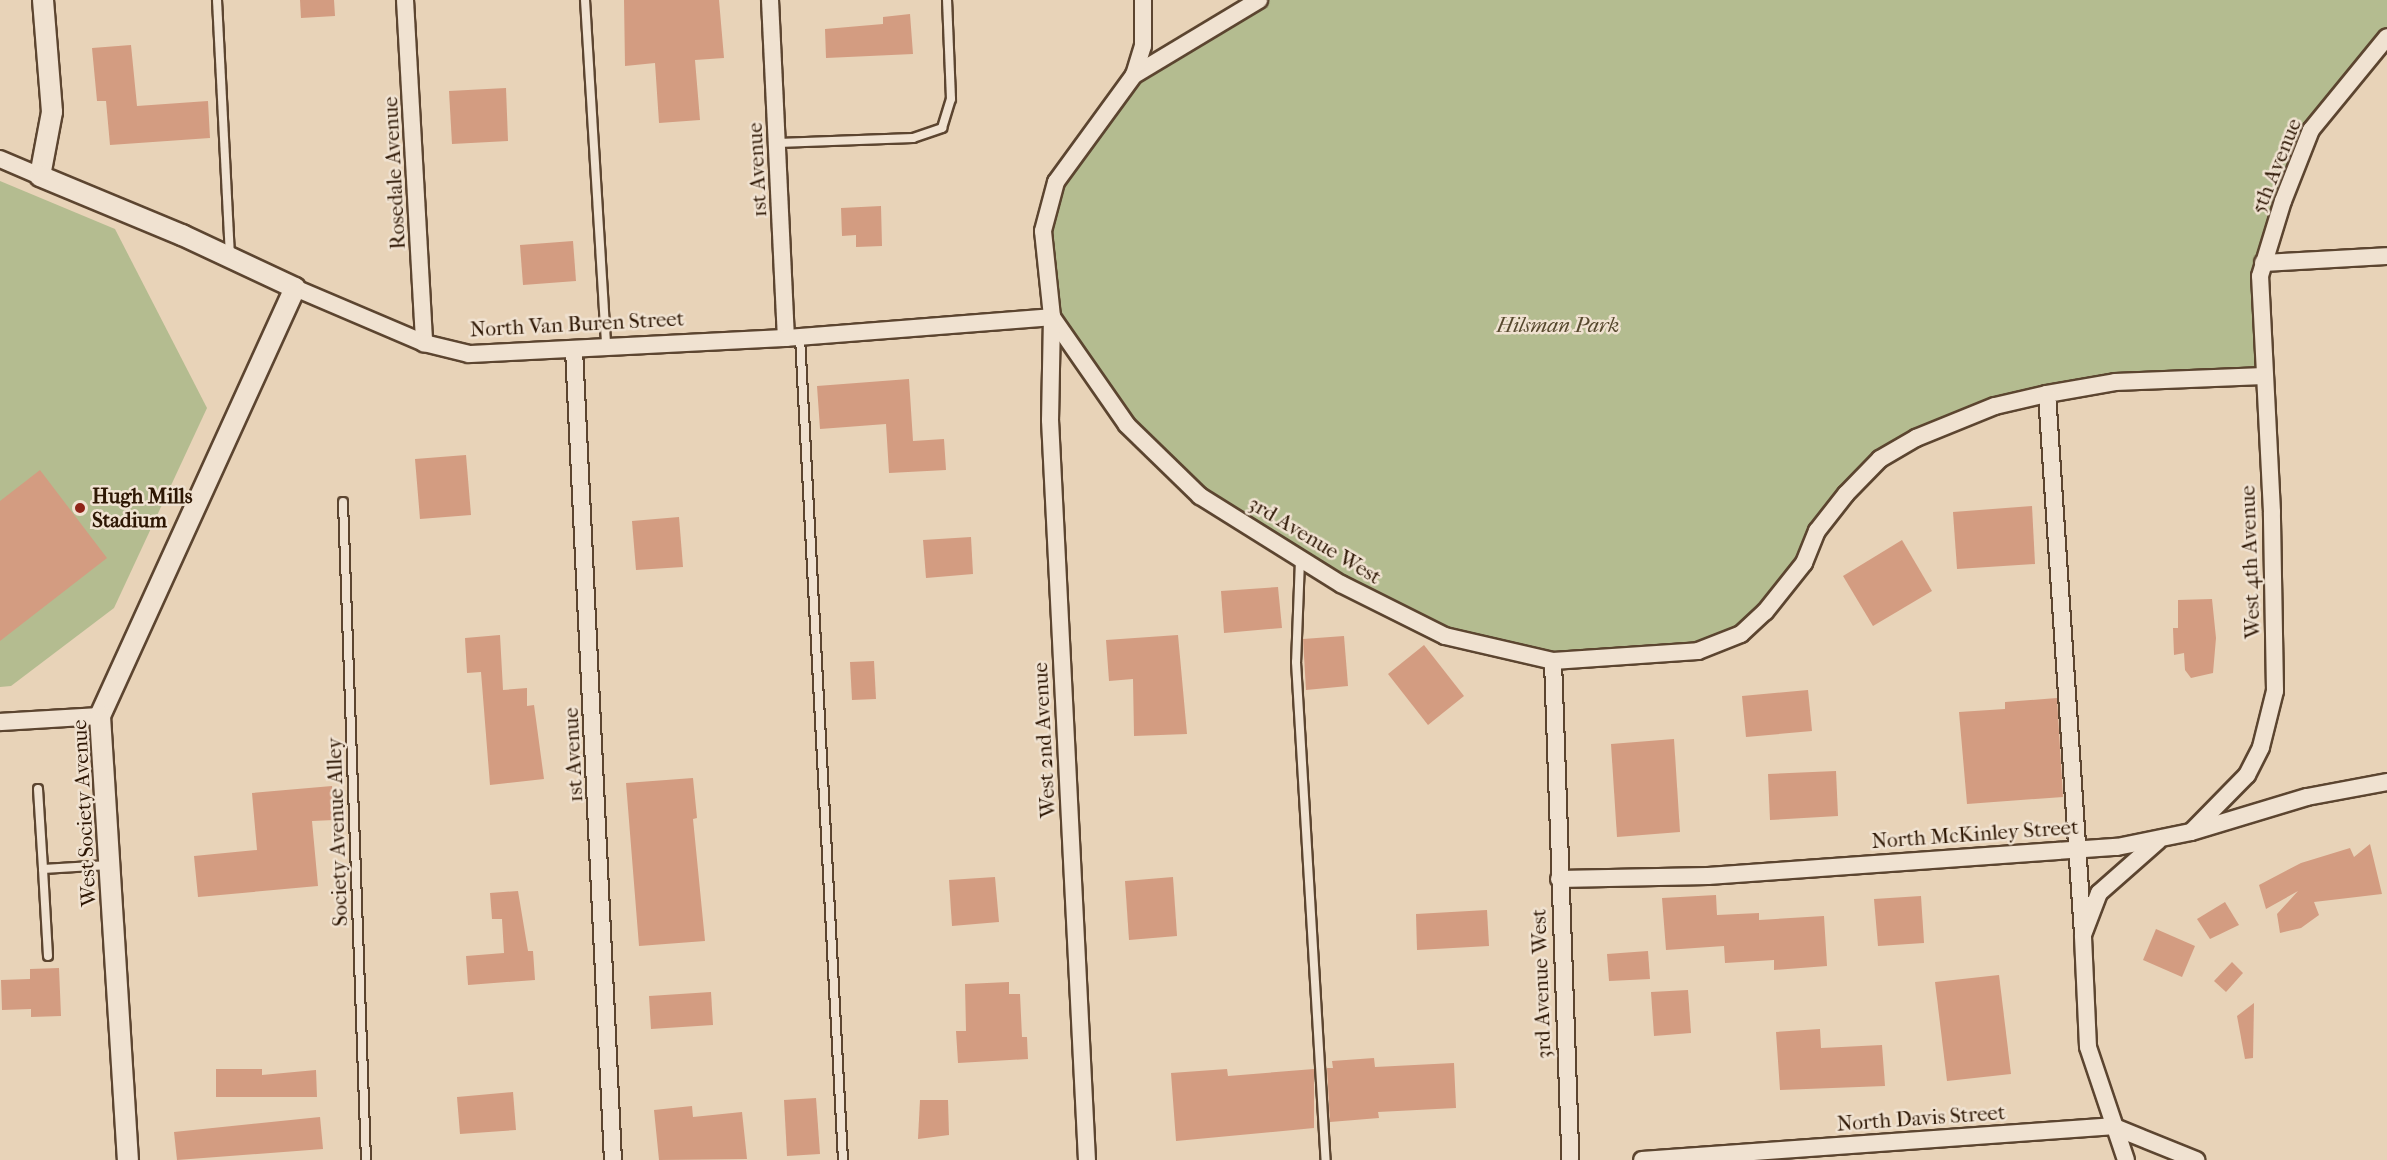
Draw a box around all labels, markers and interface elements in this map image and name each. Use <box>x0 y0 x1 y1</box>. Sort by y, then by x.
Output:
street label: Rosedale Avenue <box>377 96 411 250</box>
street label: 5th Avenue <box>2245 115 2307 217</box>
street label: 1st Avenue <box>742 122 772 218</box>
street label: North Van Buren Street <box>469 306 685 342</box>
park label: Hilsman Park <box>1497 312 1619 338</box>
place label: Hugh Mills Stadium <box>92 483 193 533</box>
street label: West 4th Avenue <box>2235 485 2265 639</box>
street label: 3rd Avenue West <box>1244 490 1386 590</box>
marker: Hugh Mills Stadium <box>73 501 87 515</box>
street label: West 2nd Avenue <box>1027 661 1061 819</box>
street label: 1st Avenue <box>558 707 588 803</box>
street label: West Society Avenue <box>67 719 101 907</box>
street label: Society Avenue Alley <box>321 737 353 927</box>
street label: North McKinley Street <box>1871 814 2079 854</box>
street label: 3rd Avenue West <box>1526 908 1556 1060</box>
street label: North Davis Street <box>1836 1100 2006 1136</box>

